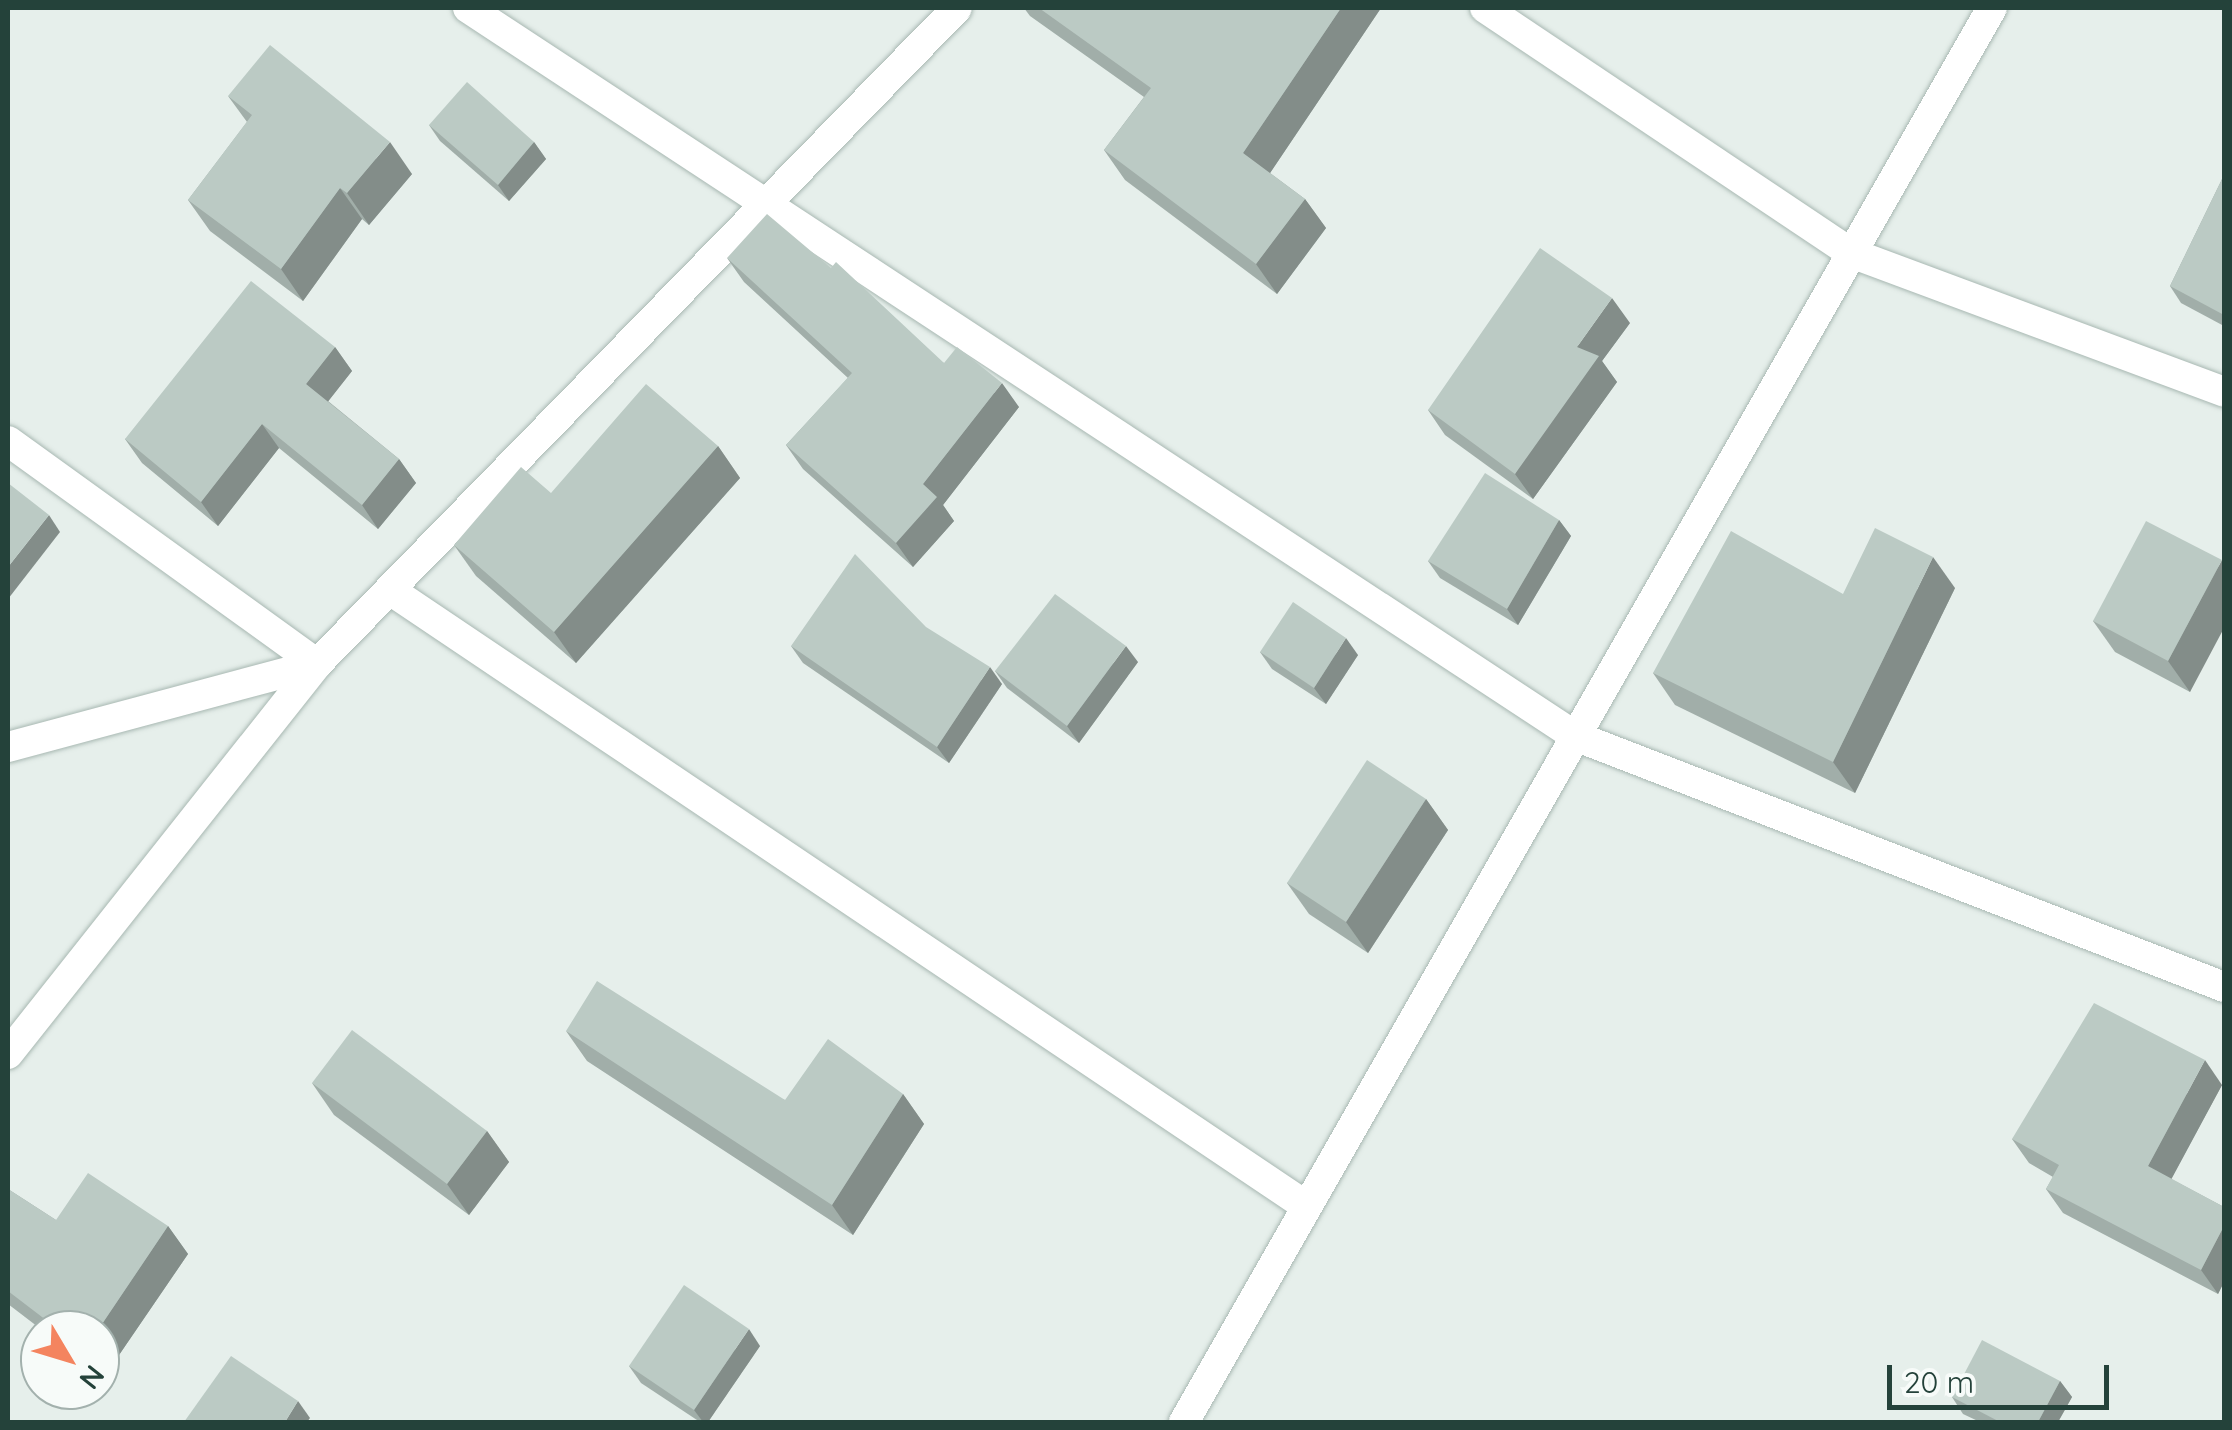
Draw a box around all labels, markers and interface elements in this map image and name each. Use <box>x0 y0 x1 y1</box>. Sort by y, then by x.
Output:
north arrow <box>20 1310 120 1410</box>
scale bar <box>1892 1345 2114 1407</box>
text: N <box>72 1359 113 1396</box>
text: 20 m <box>1904 1363 1974 1401</box>

